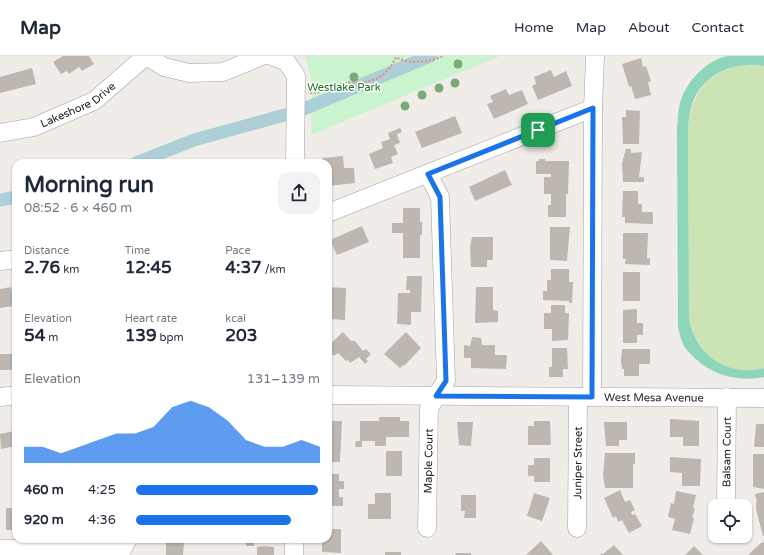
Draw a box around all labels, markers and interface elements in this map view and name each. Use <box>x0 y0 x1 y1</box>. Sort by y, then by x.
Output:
text: Map <box>20 17 61 39</box>
text: Home <box>514 19 554 36</box>
text: Map <box>576 19 606 36</box>
text: About <box>628 19 670 36</box>
text: Contact <box>692 19 744 36</box>
street label: Lakeshore Drive <box>39 80 118 130</box>
park label: Westlake Park <box>307 81 381 94</box>
pin <box>521 113 555 147</box>
icon: arrive <box>527 119 549 141</box>
text: Morning run <box>24 172 154 198</box>
button: share <box>278 172 320 214</box>
text: 08:52 · 6 × 460 m <box>24 200 132 216</box>
text: Distance <box>24 244 69 257</box>
text: Time <box>125 244 150 257</box>
text: Pace <box>225 244 251 257</box>
text: 2.76 <box>24 257 60 278</box>
text: 12:45 <box>125 257 172 278</box>
text: 4:37 <box>225 257 262 278</box>
text: km <box>60 263 79 276</box>
text: /km <box>262 263 286 276</box>
text: Elevation <box>24 312 72 325</box>
text: Heart rate <box>125 312 177 325</box>
text: kcal <box>225 312 246 325</box>
text: 54 <box>24 325 45 346</box>
text: 139 <box>125 325 157 346</box>
text: 203 <box>225 325 257 346</box>
text: m <box>45 331 58 344</box>
text: bpm <box>157 331 184 344</box>
text: Elevation <box>24 371 81 387</box>
text: 131–139 m <box>247 371 320 387</box>
street label: West Mesa Avenue <box>604 391 704 405</box>
street label: Balsam Court <box>720 417 734 487</box>
street label: Juniper Street <box>571 426 585 500</box>
street label: Maple Court <box>422 428 436 494</box>
text: 460 m <box>24 482 64 498</box>
text: 4:25 <box>88 482 116 498</box>
map controls <box>708 499 752 543</box>
button: locate <box>708 499 752 543</box>
text: 920 m <box>24 512 64 528</box>
text: 4:36 <box>88 512 116 528</box>

